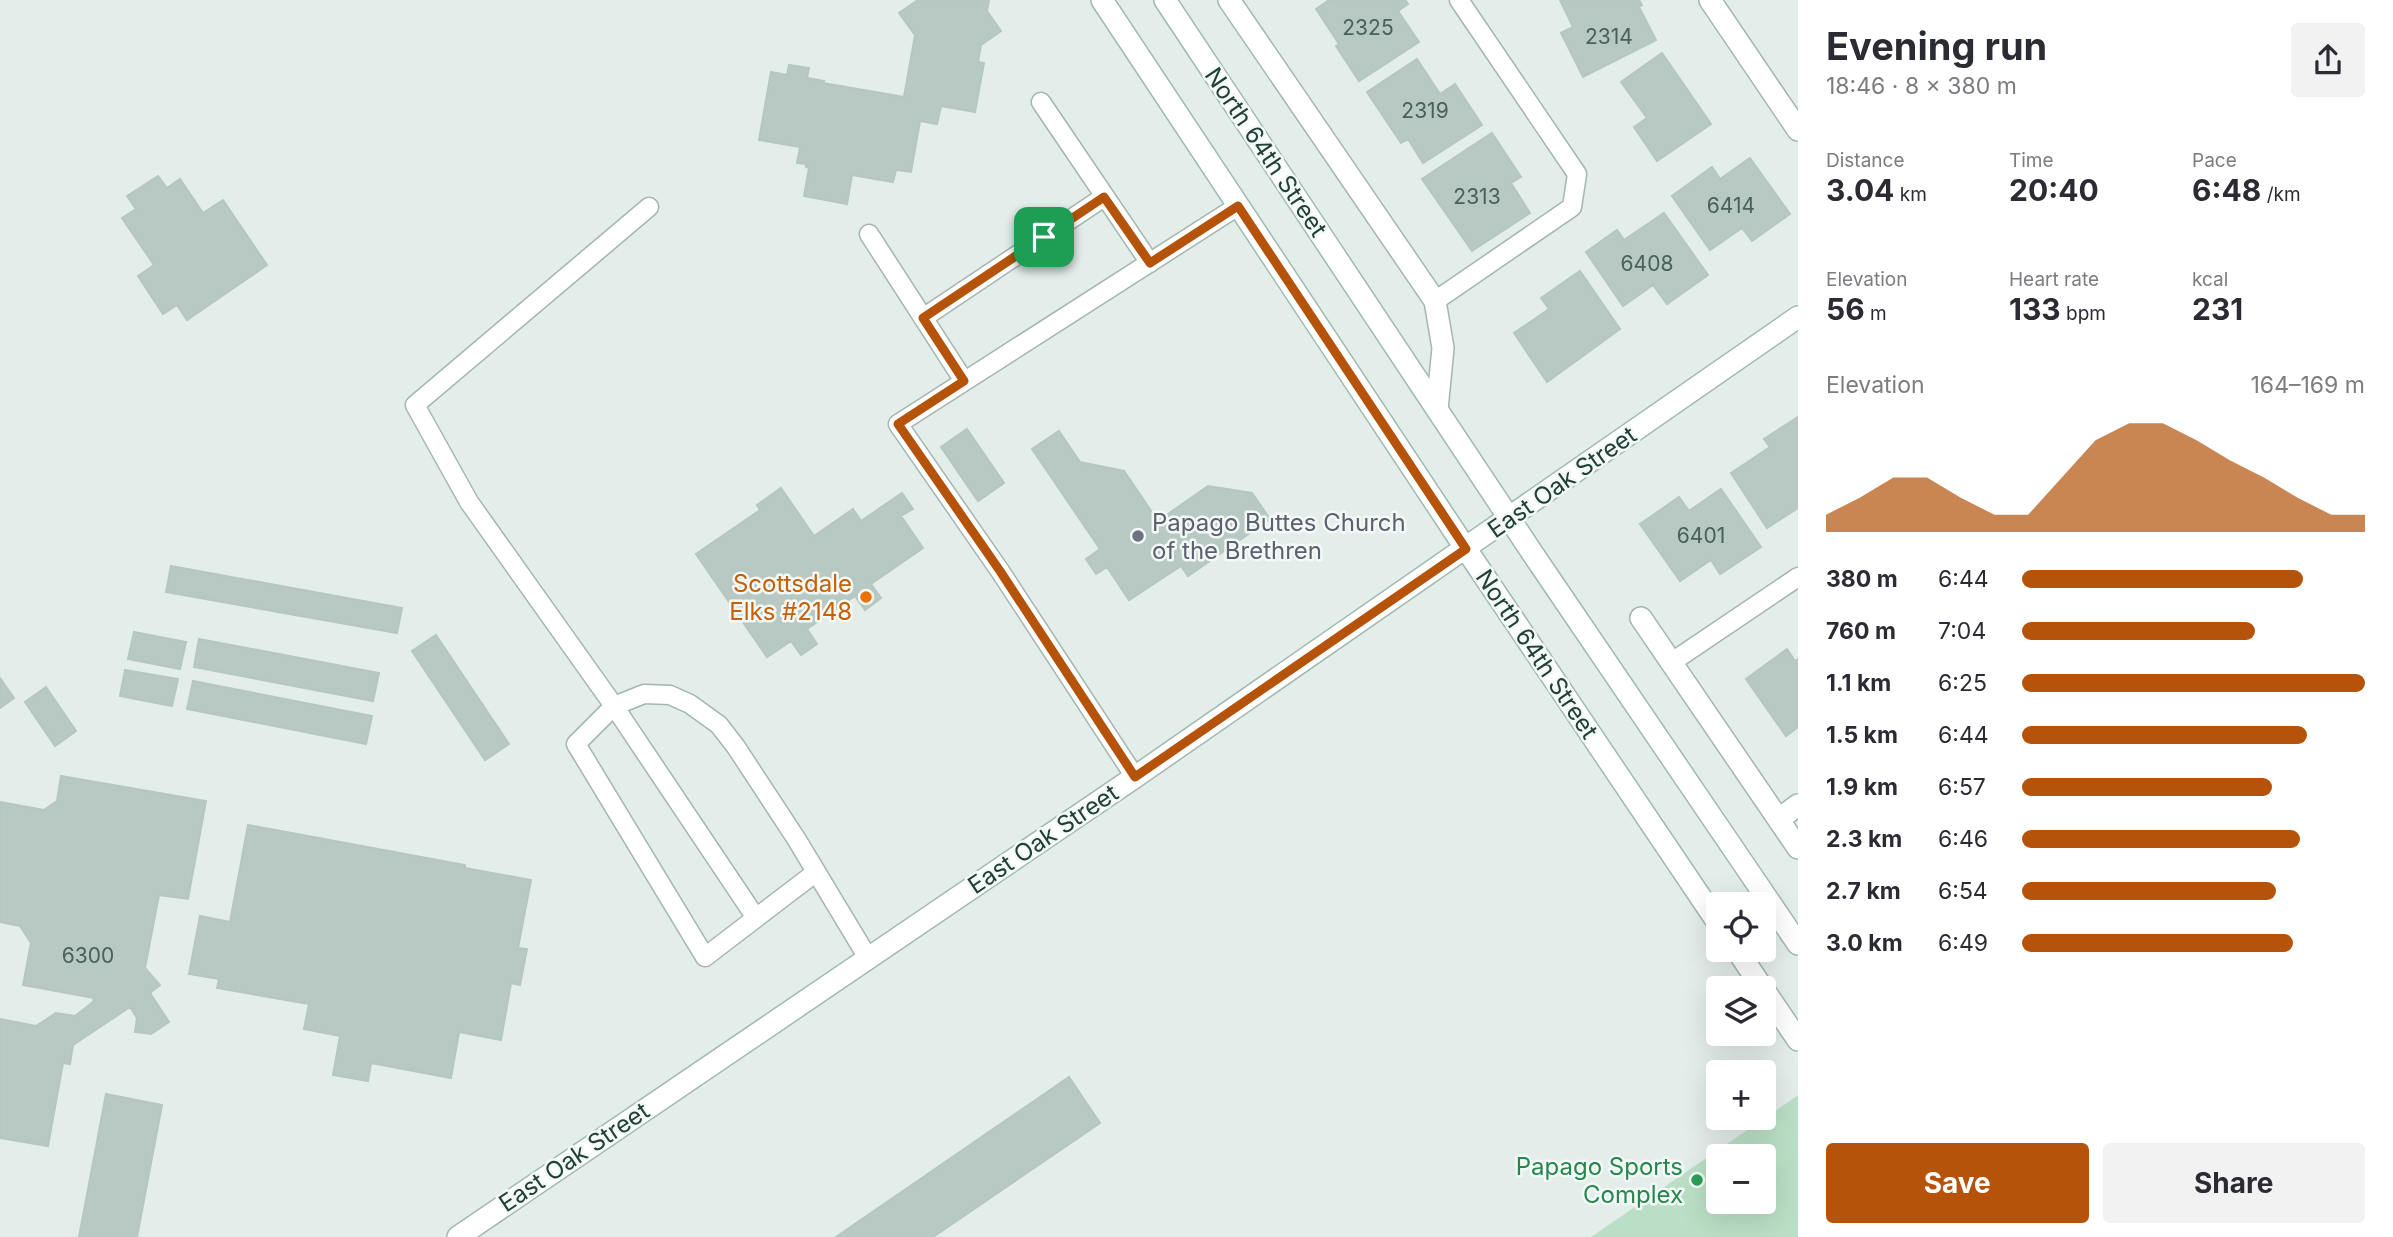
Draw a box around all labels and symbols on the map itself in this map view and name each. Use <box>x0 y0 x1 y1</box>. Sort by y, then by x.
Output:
house number: 2325 <box>1342 15 1394 40</box>
house number: 2314 <box>1585 24 1633 49</box>
street label: North 64th Street <box>1199 62 1333 242</box>
house number: 2319 <box>1401 98 1449 123</box>
house number: 2313 <box>1453 184 1501 209</box>
house number: 6414 <box>1707 193 1755 218</box>
pin <box>1014 207 1074 267</box>
house number: 6408 <box>1621 251 1673 276</box>
street label: East Oak Street <box>1482 420 1642 544</box>
place label: Papago Buttes Church of the Brethren <box>1152 508 1406 565</box>
house number: 6401 <box>1677 523 1725 548</box>
marker: Papago Buttes Church of the Brethren <box>1130 528 1146 544</box>
street label: North 64th Street <box>1470 564 1604 744</box>
place label: Scottsdale Elks #2148 <box>729 569 852 626</box>
marker: Scottsdale Elks #2148 <box>858 589 874 605</box>
street label: East Oak Street <box>962 778 1124 900</box>
house number: 6300 <box>62 943 114 968</box>
street label: East Oak Street <box>493 1096 655 1218</box>
place label: Papago Sports Complex <box>1516 1152 1683 1209</box>
marker: Papago Sports Complex <box>1689 1172 1705 1188</box>

